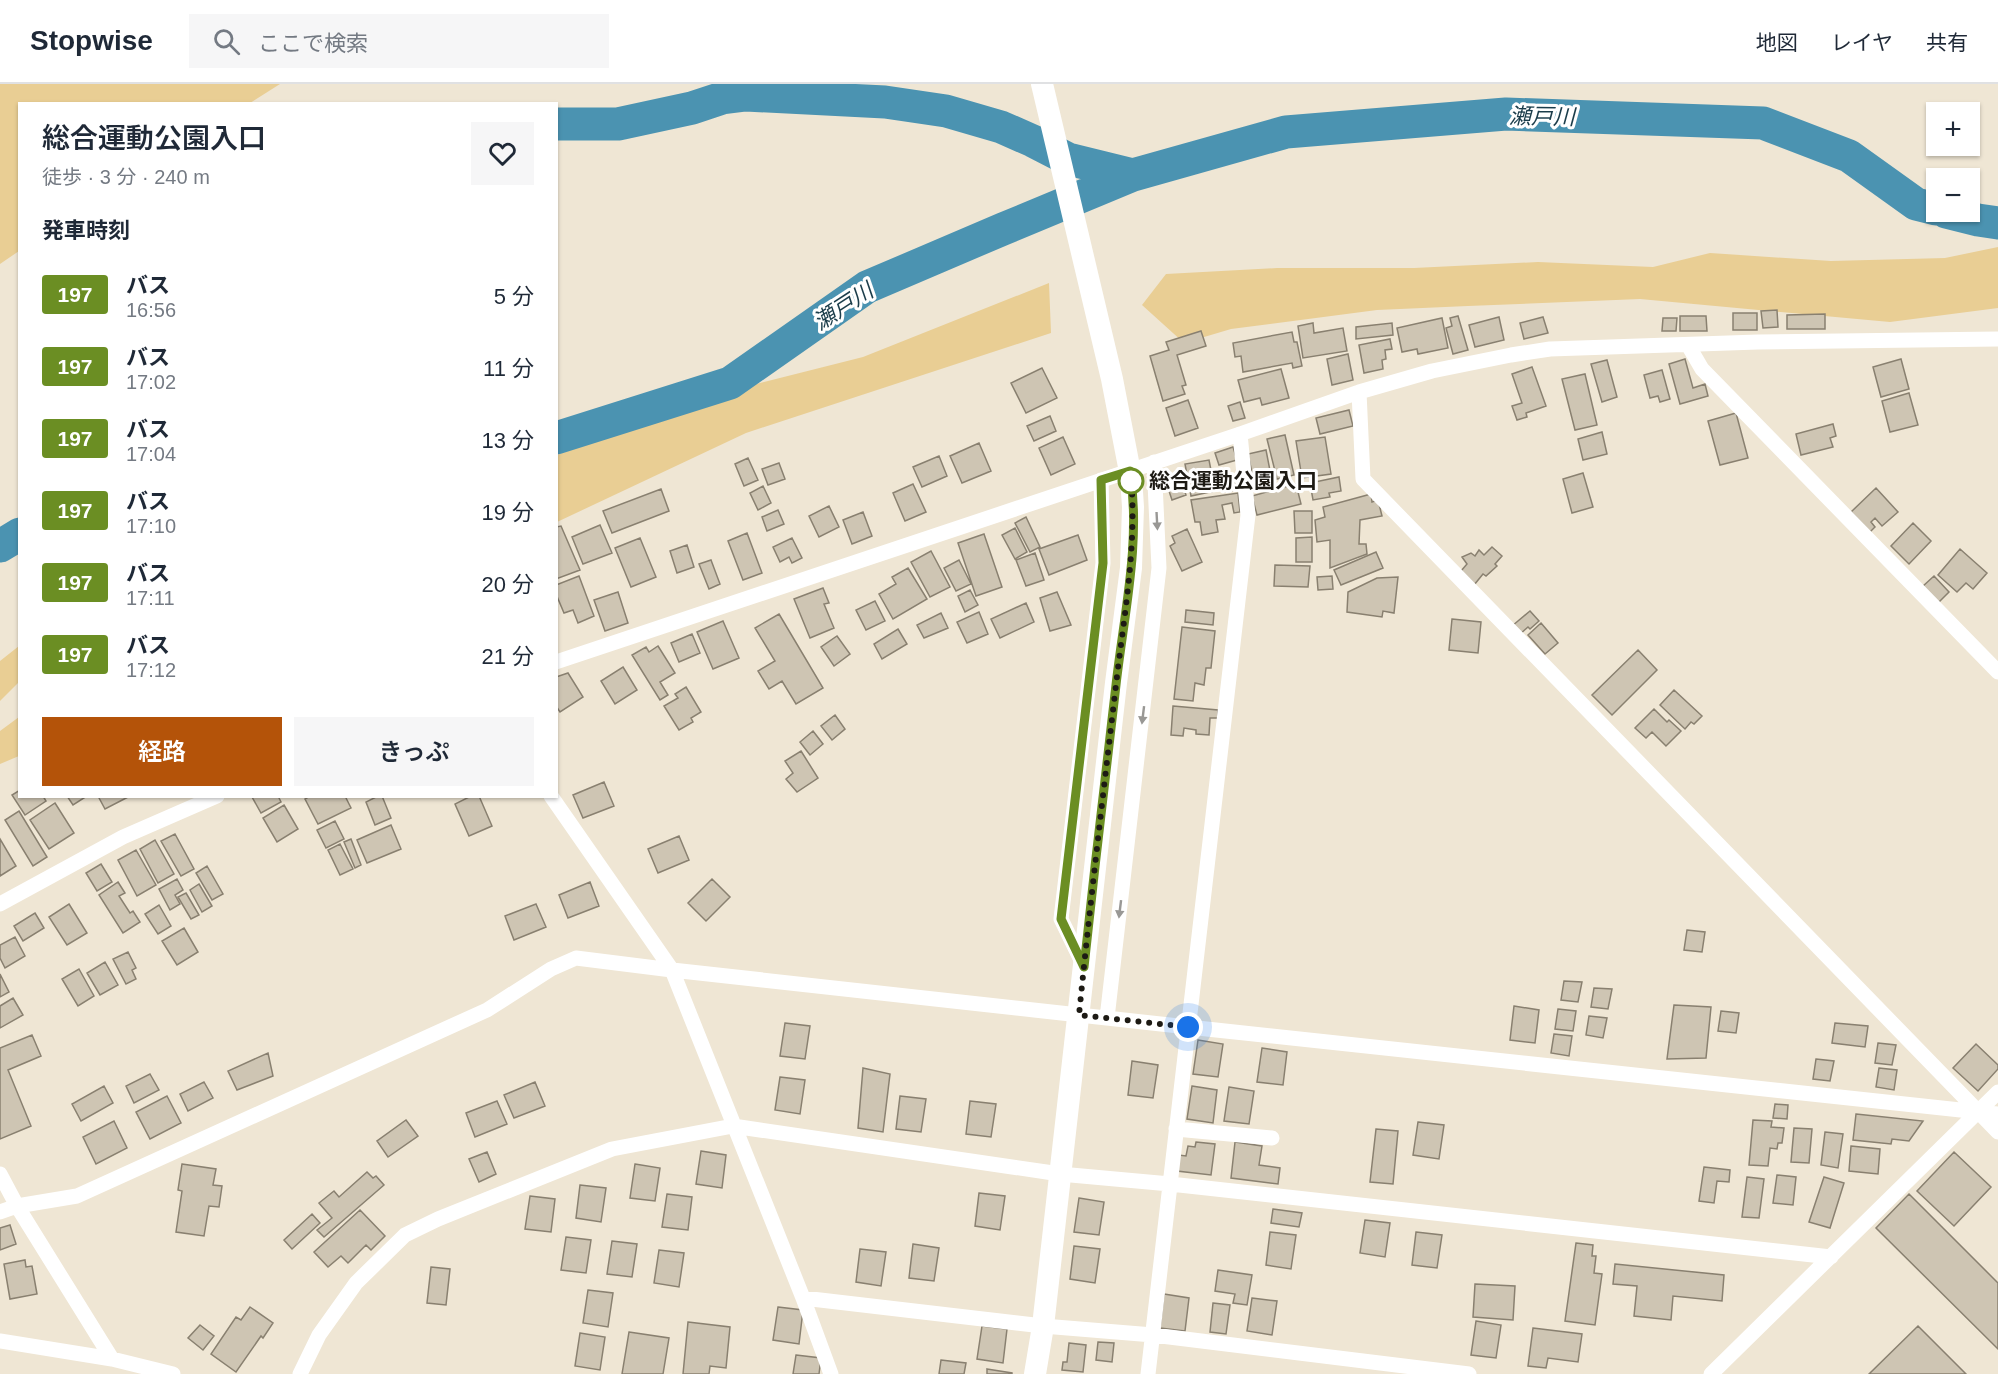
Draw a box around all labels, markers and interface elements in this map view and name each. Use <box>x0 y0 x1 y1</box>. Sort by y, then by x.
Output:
search box <box>189 14 609 68</box>
text: Stopwise <box>30 25 153 56</box>
icon: search <box>210 25 243 58</box>
text: ここで検索 <box>258 31 368 56</box>
text: 地図 <box>1756 31 1798 54</box>
text: レイヤ <box>1831 31 1893 54</box>
text: 共有 <box>1926 31 1968 54</box>
map controls <box>1926 102 1980 222</box>
button: + <box>1926 102 1980 156</box>
water label: 瀬戸川 <box>1509 103 1577 130</box>
button: heart <box>471 122 534 185</box>
text: 総合運動公園入口 <box>42 123 266 154</box>
text: 徒歩 · 3 分 · 240 m <box>42 166 210 188</box>
button: − <box>1926 168 1980 222</box>
text: 発車時刻 <box>42 218 130 243</box>
text: バス <box>126 273 170 298</box>
water label: 瀬戸川 <box>809 277 879 335</box>
text: 197 <box>57 283 93 306</box>
text: 5 分 <box>494 284 534 309</box>
text: 16:56 <box>126 299 176 321</box>
text: バス <box>126 345 170 370</box>
text: 197 <box>57 355 93 378</box>
text: 11 分 <box>483 356 534 381</box>
text: 17:02 <box>126 371 176 393</box>
text: バス <box>126 417 170 442</box>
text: 197 <box>57 427 93 450</box>
text: 13 分 <box>481 428 534 453</box>
text: 17:04 <box>126 443 176 465</box>
marker: 総合運動公園入口 <box>1118 468 1144 494</box>
place label: 総合運動公園入口 <box>1149 469 1317 492</box>
text: バス <box>126 489 170 514</box>
text: 197 <box>57 499 93 522</box>
text: 19 分 <box>481 500 534 525</box>
one-way arrow <box>1152 511 1161 530</box>
text: 17:10 <box>126 515 176 537</box>
text: バス <box>126 561 170 586</box>
text: 197 <box>57 571 93 594</box>
text: 20 分 <box>481 572 534 597</box>
text: 17:11 <box>126 587 175 609</box>
text: バス <box>126 633 170 658</box>
text: 197 <box>57 643 93 666</box>
text: 21 分 <box>481 644 534 669</box>
text: 17:12 <box>126 659 176 681</box>
one-way arrow <box>1138 706 1148 725</box>
button: 経路 <box>42 717 282 786</box>
button: きっぷ <box>294 717 534 786</box>
one-way arrow <box>1115 899 1125 918</box>
your location <box>1173 1012 1203 1042</box>

